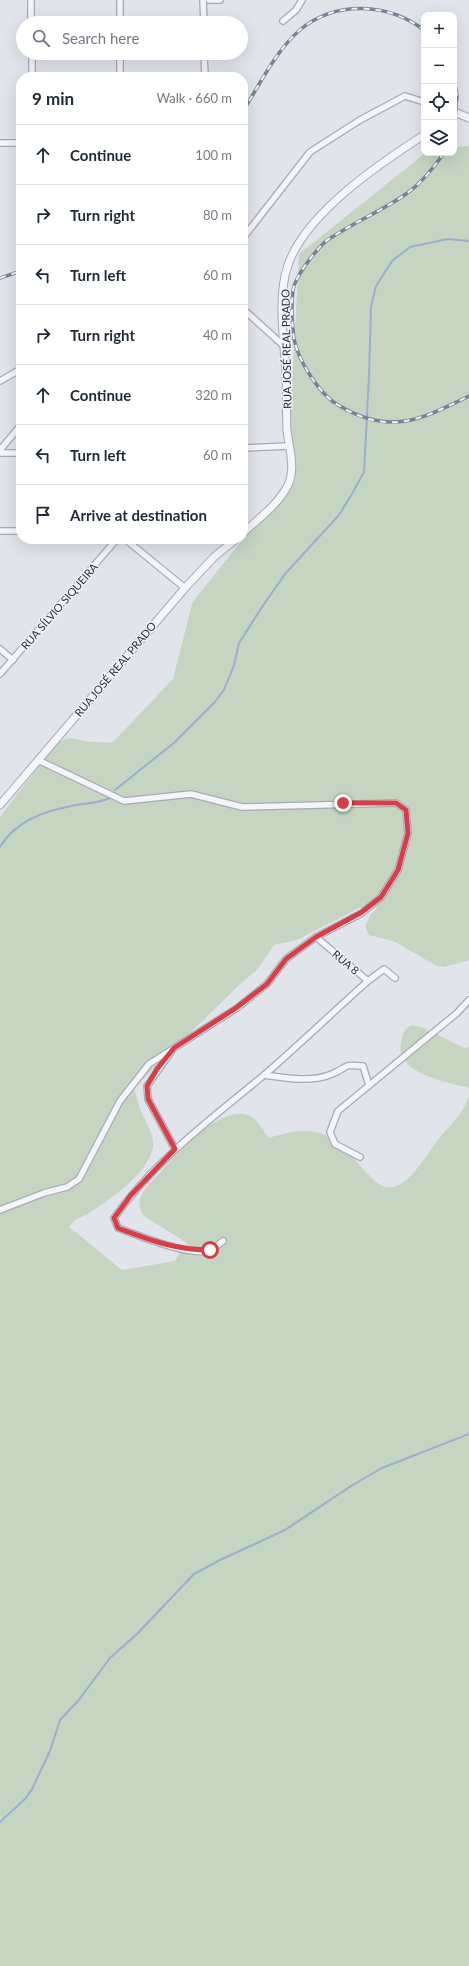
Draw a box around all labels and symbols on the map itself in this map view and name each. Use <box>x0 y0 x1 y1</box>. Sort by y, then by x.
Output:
street label: RUA JOSÉ REAL PRADO <box>278 289 294 409</box>
street label: RUA SÍLVIO SIQUEIRA <box>18 560 100 652</box>
street label: RUA JOSÉ REAL PRADO <box>71 619 159 719</box>
route end <box>334 794 352 812</box>
street label: RUA 8 <box>330 947 362 977</box>
route start <box>201 1241 219 1259</box>

